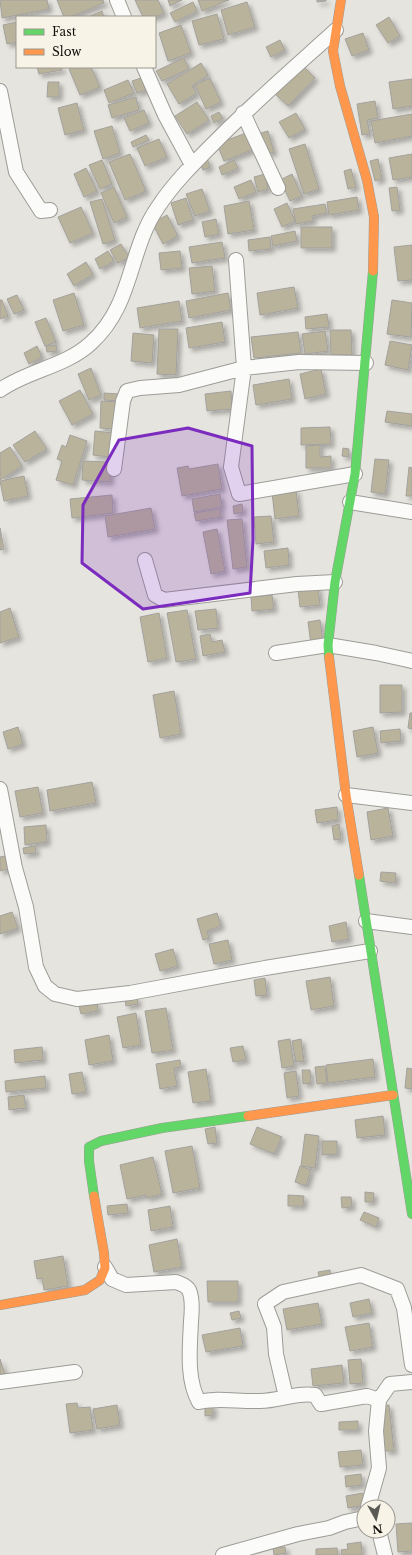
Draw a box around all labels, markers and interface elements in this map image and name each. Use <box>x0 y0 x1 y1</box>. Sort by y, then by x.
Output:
legend <box>16 16 156 68</box>
text: Fast <box>52 24 77 39</box>
text: Slow <box>52 44 82 59</box>
north arrow <box>356 1499 396 1539</box>
text: N <box>371 1521 383 1537</box>

